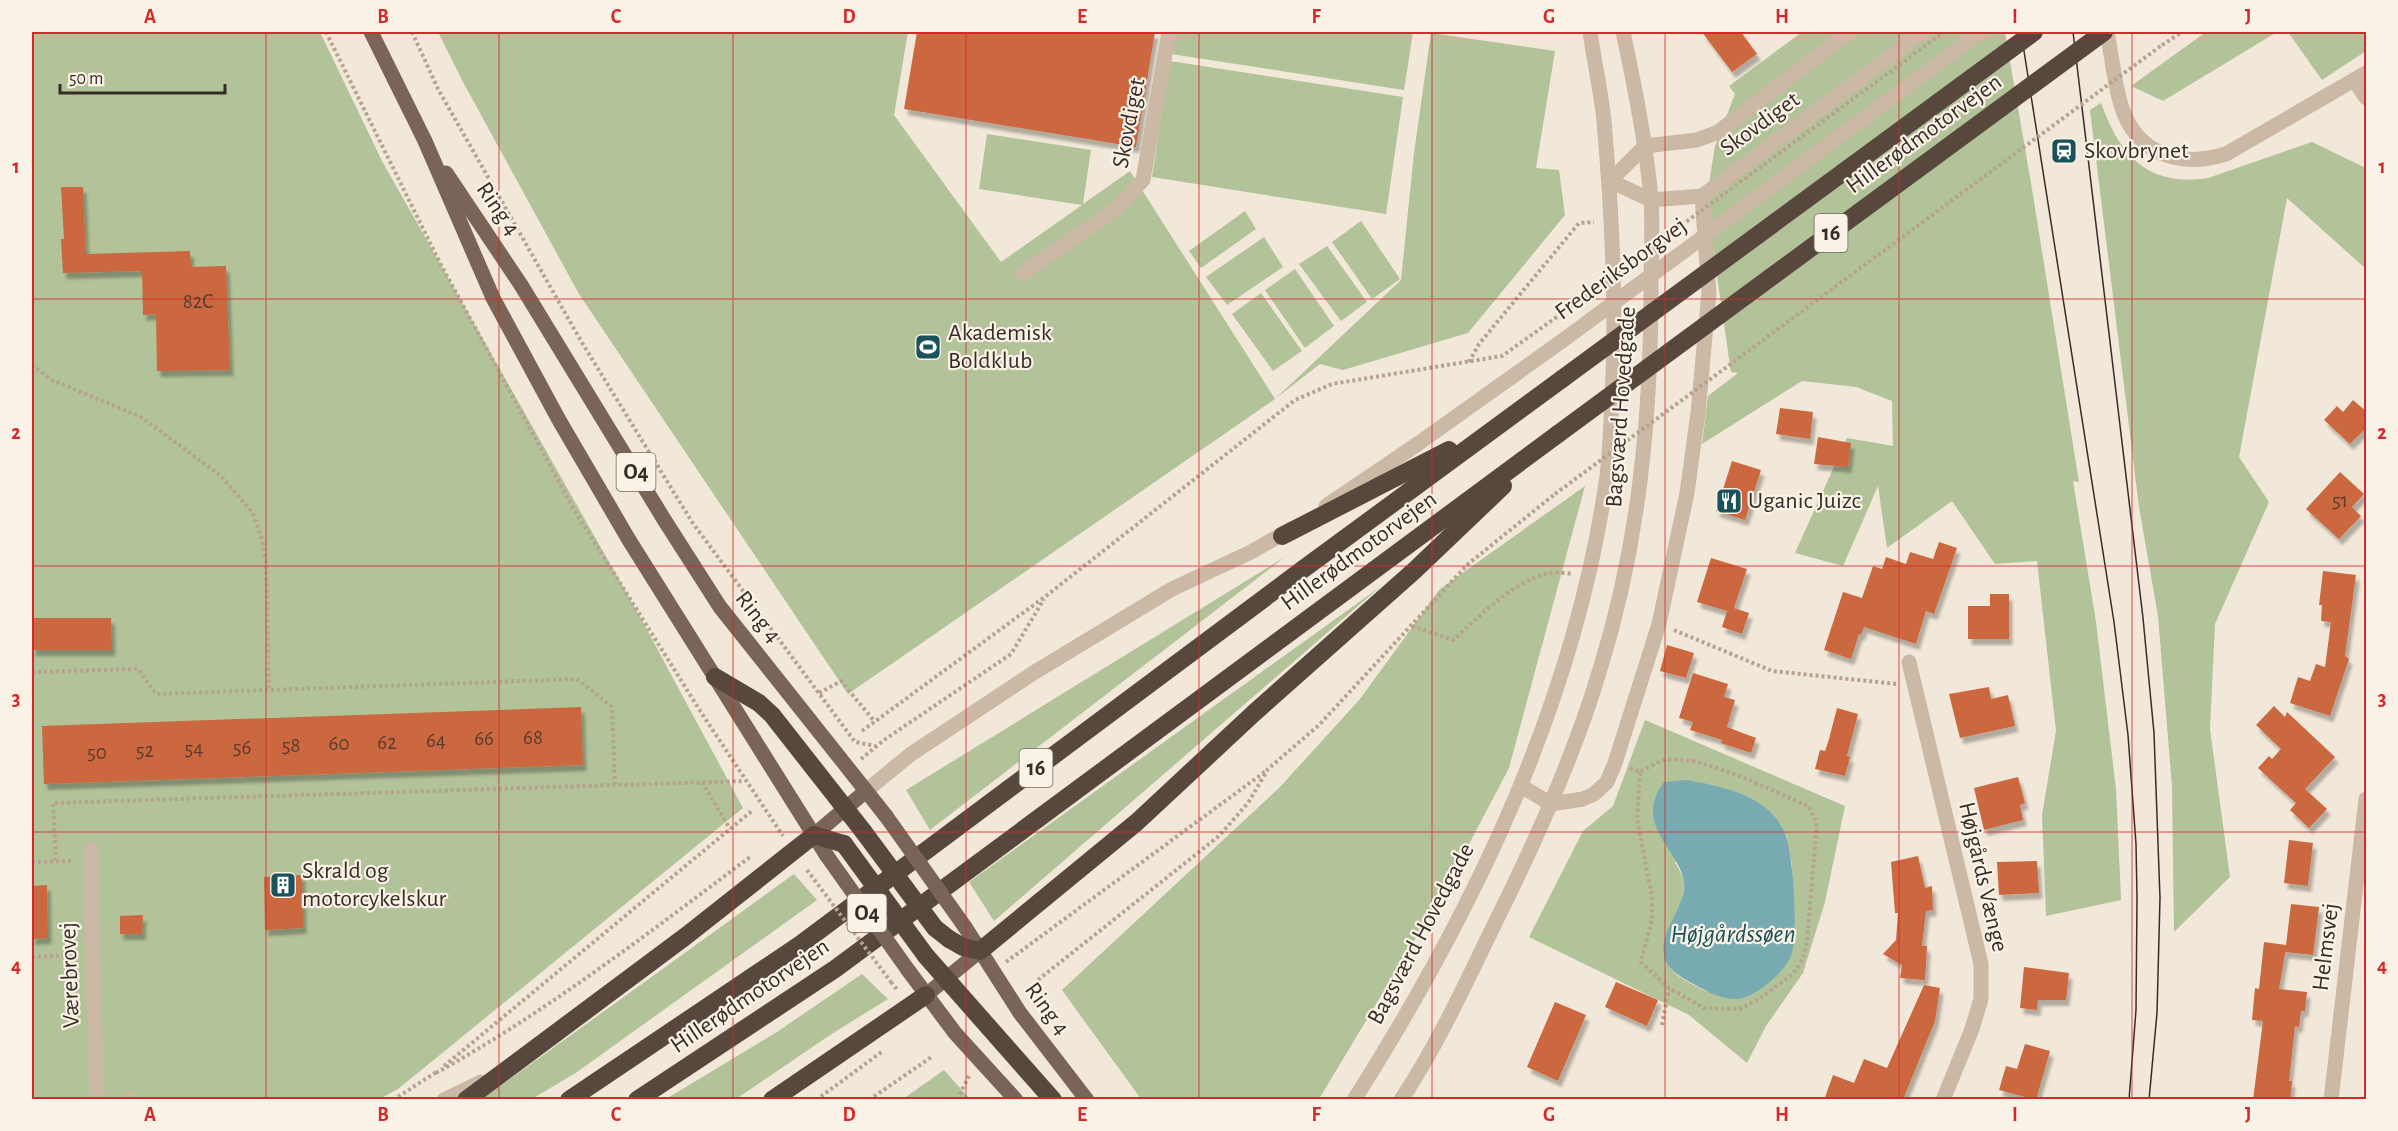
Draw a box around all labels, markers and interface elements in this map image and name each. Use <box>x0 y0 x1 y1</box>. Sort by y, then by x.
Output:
text: A <box>144 7 156 27</box>
text: B <box>377 7 389 27</box>
text: C <box>611 7 622 27</box>
text: D <box>842 7 856 27</box>
text: E <box>1077 7 1087 27</box>
text: F <box>1311 7 1321 27</box>
text: G <box>1543 7 1555 27</box>
text: H <box>1775 7 1789 27</box>
text: I <box>2012 7 2018 27</box>
text: J <box>2245 7 2251 27</box>
scale bar <box>60 57 225 95</box>
text: 50 m <box>69 70 103 88</box>
street label: Hillerødmotorvejen <box>1842 70 2006 198</box>
street label: Skovdiget <box>1108 75 1150 170</box>
street label: Skovdiget <box>1716 87 1804 161</box>
station icon: Skovbrynet <box>2049 136 2079 166</box>
place label: Skovbrynet <box>2084 139 2189 163</box>
text: 1 <box>12 157 20 177</box>
text: 1 <box>2378 157 2386 177</box>
street label: Ring 4 <box>472 178 524 240</box>
street label: Frederiksborgvej <box>1551 214 1691 324</box>
road number: 16 <box>1814 214 1848 252</box>
house number: 82C <box>183 291 213 312</box>
street label: Bagsværd Hovedgade <box>1602 306 1640 508</box>
place label: Akademisk Boldklub <box>948 321 1052 373</box>
sports icon: Akademisk Boldklub <box>913 332 943 362</box>
text: 2 <box>11 423 21 443</box>
text: 2 <box>2377 423 2387 443</box>
road number: O4 <box>616 453 656 491</box>
restaurant icon: Uganic Juizc <box>1714 486 1744 516</box>
street label: Hillerødmotorvejen <box>1277 487 1441 615</box>
place label: Uganic Juizc <box>1748 489 1861 513</box>
house number: 51 <box>2332 490 2348 511</box>
street label: Ring 4 <box>730 586 786 648</box>
text: 3 <box>12 689 20 709</box>
text: 3 <box>2378 689 2386 709</box>
house number: 68 <box>523 727 543 748</box>
house number: 66 <box>474 728 494 749</box>
house number: 64 <box>426 730 446 751</box>
house number: 62 <box>377 732 397 753</box>
house number: 60 <box>329 733 349 754</box>
house number: 58 <box>282 735 300 756</box>
house number: 56 <box>233 737 251 758</box>
house number: 54 <box>185 738 203 759</box>
house number: 52 <box>136 740 154 761</box>
house number: 50 <box>87 742 107 763</box>
road number: 16 <box>1020 749 1052 787</box>
street label: Højgårds Vænge <box>1954 800 2012 954</box>
street label: Bagsværd Hovedgade <box>1363 839 1479 1029</box>
place label: Skrald og motorcykelskur <box>302 859 446 911</box>
building icon: Skrald og motorcykelskur <box>268 870 298 900</box>
road number: O4 <box>848 894 886 932</box>
street label: Helmsvej <box>2309 902 2343 992</box>
water label: Højgårdssøen <box>1670 921 1796 947</box>
street label: Værebrovej <box>56 922 84 1028</box>
street label: Hillerødmotorvejen <box>666 934 834 1058</box>
text: 4 <box>11 956 21 976</box>
text: 4 <box>2377 956 2387 976</box>
street label: Ring 4 <box>1020 978 1074 1040</box>
text: A <box>144 1105 156 1125</box>
text: B <box>377 1105 389 1125</box>
text: C <box>611 1105 622 1125</box>
text: D <box>842 1105 856 1125</box>
text: E <box>1077 1105 1087 1125</box>
text: F <box>1311 1105 1321 1125</box>
text: G <box>1543 1105 1555 1125</box>
text: H <box>1775 1105 1789 1125</box>
text: I <box>2012 1105 2018 1125</box>
text: J <box>2245 1105 2251 1125</box>

